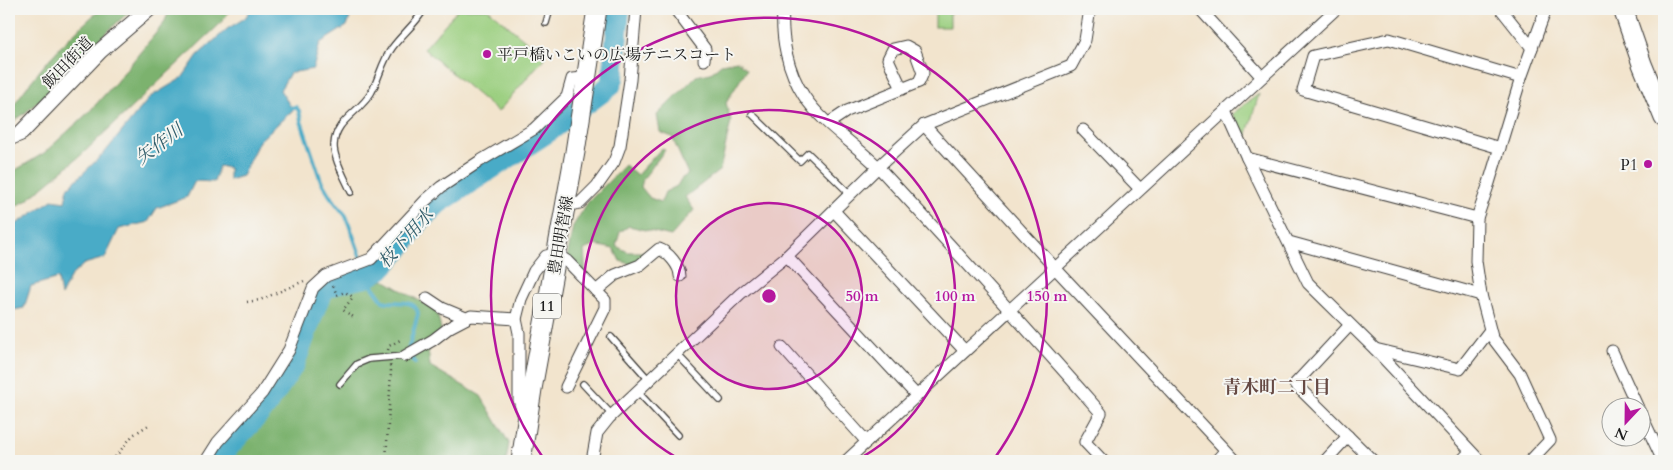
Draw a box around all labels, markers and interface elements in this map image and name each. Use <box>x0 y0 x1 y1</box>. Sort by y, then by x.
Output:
street label: 飯田街道 <box>38 32 98 93</box>
place label: 平戸橋いこいの広場テニスコート <box>497 44 736 66</box>
marker: 平戸橋いこいの広場テニスコート <box>481 48 493 60</box>
water label: 矢作川 <box>130 117 190 171</box>
place label: P1 <box>1620 154 1638 176</box>
marker: P1 <box>1642 158 1654 170</box>
street label: 豊田明智線 <box>543 194 579 276</box>
water label: 枝下用水 <box>373 202 441 273</box>
text: 50 m <box>845 286 879 306</box>
text: 100 m <box>935 286 976 306</box>
text: 150 m <box>1027 286 1068 306</box>
centre of rings <box>760 287 778 305</box>
road number: 11 <box>533 294 561 318</box>
district label: 青木町二丁目 <box>1223 375 1331 400</box>
north arrow <box>1600 398 1650 448</box>
text: N <box>1612 423 1631 445</box>

